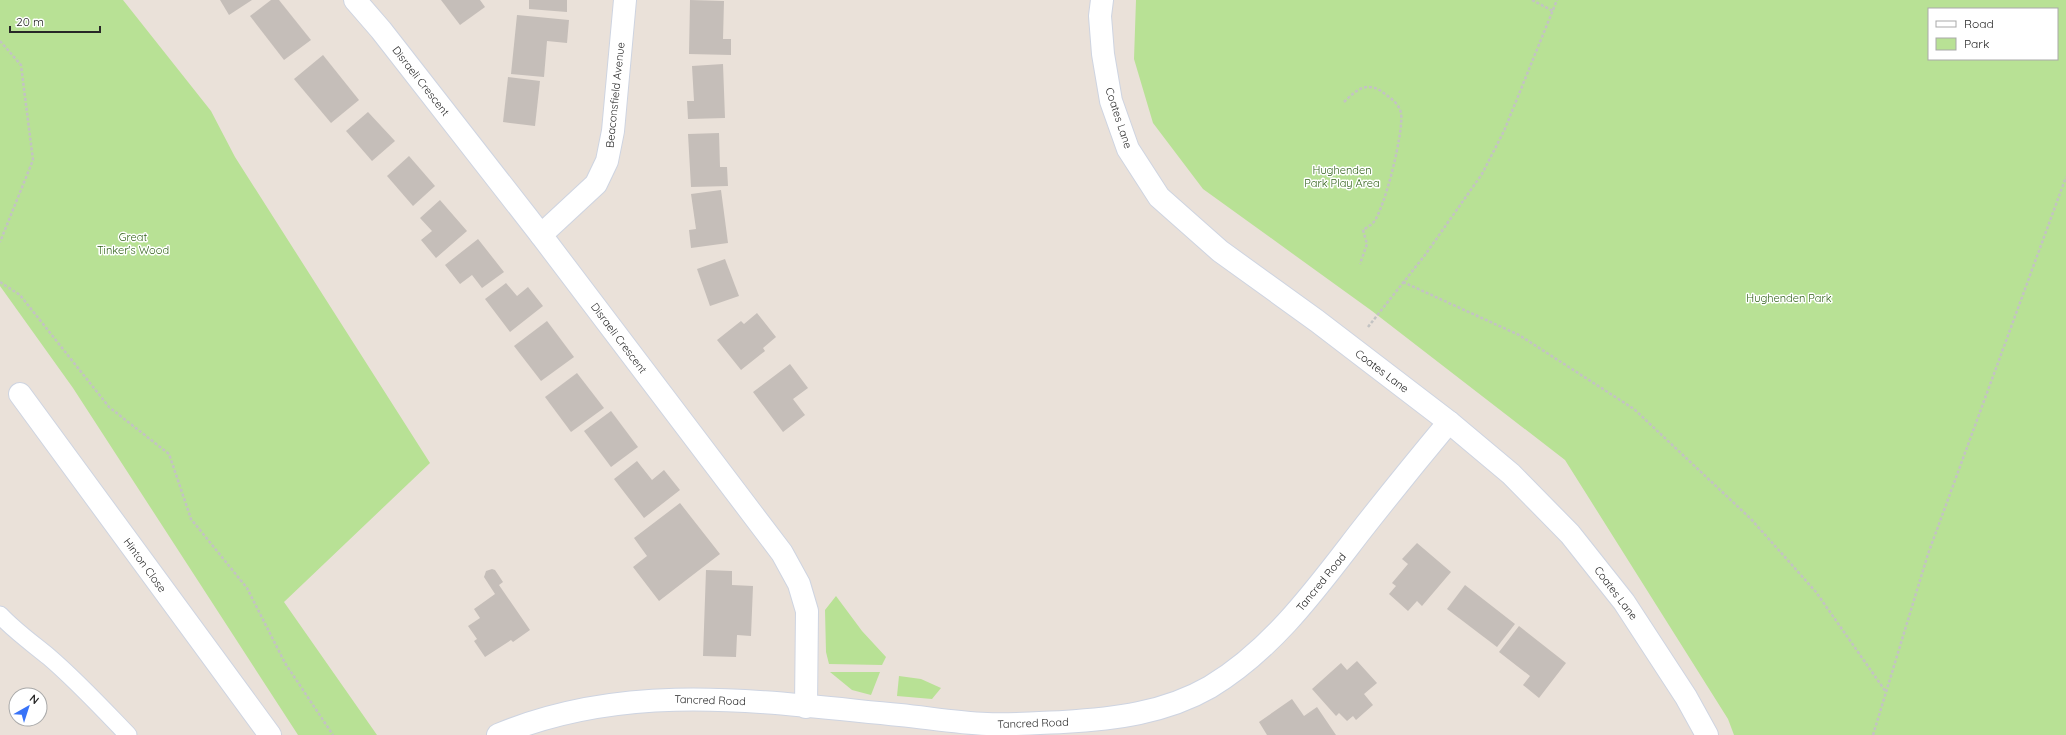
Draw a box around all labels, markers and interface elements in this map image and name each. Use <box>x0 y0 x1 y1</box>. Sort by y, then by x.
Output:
scale bar <box>10 8 100 34</box>
legend <box>1928 8 2058 60</box>
text: 20 m <box>16 14 44 29</box>
text: Road <box>1964 16 1994 31</box>
text: Park <box>1964 36 1989 51</box>
street label: Beaconsfield Avenue <box>602 41 628 149</box>
street label: Disraeli Crescent <box>389 43 453 119</box>
street label: Coates Lane <box>1103 86 1135 150</box>
park label: Hughenden Park Play Area <box>1304 163 1380 190</box>
park label: Great Tinker's Wood <box>97 230 169 257</box>
park label: Hughenden Park <box>1746 291 1832 305</box>
street label: Disraeli Crescent <box>588 300 650 376</box>
street label: Coates Lane <box>1352 346 1412 396</box>
street label: Hinton Close <box>121 535 169 595</box>
street label: Tancred Road <box>1293 550 1349 614</box>
street label: Coates Lane <box>1591 563 1641 623</box>
north arrow <box>8 687 48 727</box>
text: N <box>27 691 42 707</box>
street label: Tancred Road <box>674 692 746 708</box>
street label: Tancred Road <box>997 715 1069 731</box>

